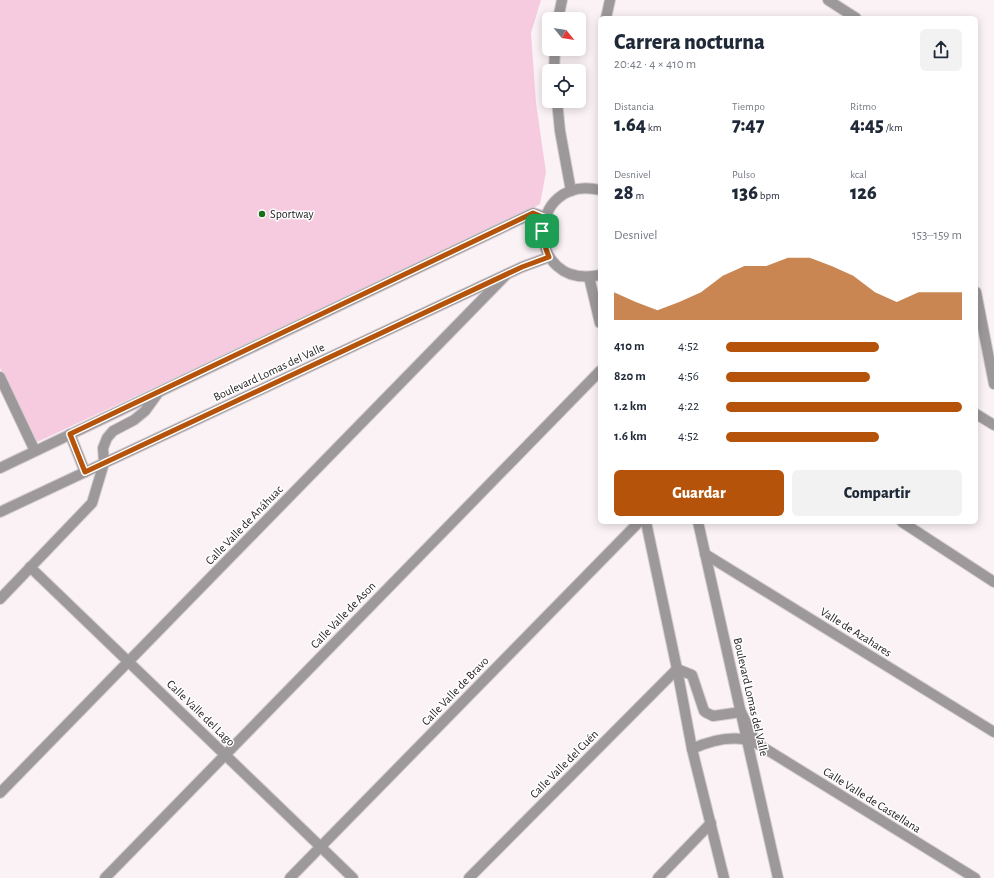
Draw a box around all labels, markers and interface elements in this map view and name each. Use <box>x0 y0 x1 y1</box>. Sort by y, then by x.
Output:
north arrow <box>542 12 586 56</box>
map controls <box>542 12 586 108</box>
button: share <box>920 29 962 71</box>
text: Carrera nocturna <box>614 31 765 53</box>
text: 20:42 · 4 × 410 m <box>614 58 696 71</box>
button: locate <box>542 64 586 108</box>
text: Distancia <box>614 101 654 112</box>
text: Tiempo <box>732 101 765 112</box>
text: Ritmo <box>850 101 876 112</box>
text: 1.64 <box>614 115 646 135</box>
text: 7:47 <box>732 115 764 135</box>
text: 4:45 <box>850 115 884 135</box>
text: km <box>646 122 662 133</box>
text: /km <box>884 122 903 133</box>
text: Desnivel <box>614 169 651 180</box>
text: Pulso <box>732 169 755 180</box>
text: kcal <box>850 169 867 180</box>
text: 28 <box>614 183 634 203</box>
text: 136 <box>732 183 758 203</box>
text: 126 <box>850 183 877 203</box>
text: m <box>634 190 644 201</box>
text: bpm <box>758 190 780 201</box>
place label: Sportway <box>270 208 314 221</box>
marker: Sportway <box>257 209 267 219</box>
pin <box>525 214 559 248</box>
icon: arrive <box>531 220 553 242</box>
text: Desnivel <box>614 229 658 242</box>
text: 153–159 m <box>912 229 962 242</box>
text: 410 m <box>614 340 644 353</box>
text: 4:52 <box>678 340 699 353</box>
street label: Boulevard Lomas del Valle <box>212 341 326 403</box>
text: 820 m <box>614 370 646 383</box>
text: 4:56 <box>678 370 699 383</box>
text: 1.2 km <box>614 400 647 413</box>
text: 4:22 <box>678 400 699 413</box>
text: 1.6 km <box>614 430 647 443</box>
text: 4:52 <box>678 430 699 443</box>
button: Guardar <box>614 470 784 516</box>
button: Compartir <box>792 470 962 516</box>
street label: Calle Valle de Anáhuac <box>203 483 285 567</box>
street label: Calle Valle de Ason <box>308 579 378 651</box>
street label: Valle de Azahares <box>818 605 894 659</box>
street label: Boulevard Lomas del Valle <box>732 637 770 757</box>
street label: Calle Valle de Bravo <box>419 654 491 728</box>
street label: Calle Valle del Lago <box>165 678 237 748</box>
street label: Calle Valle del Cuén <box>528 728 600 800</box>
street label: Calle Valle de Castellana <box>821 765 923 835</box>

